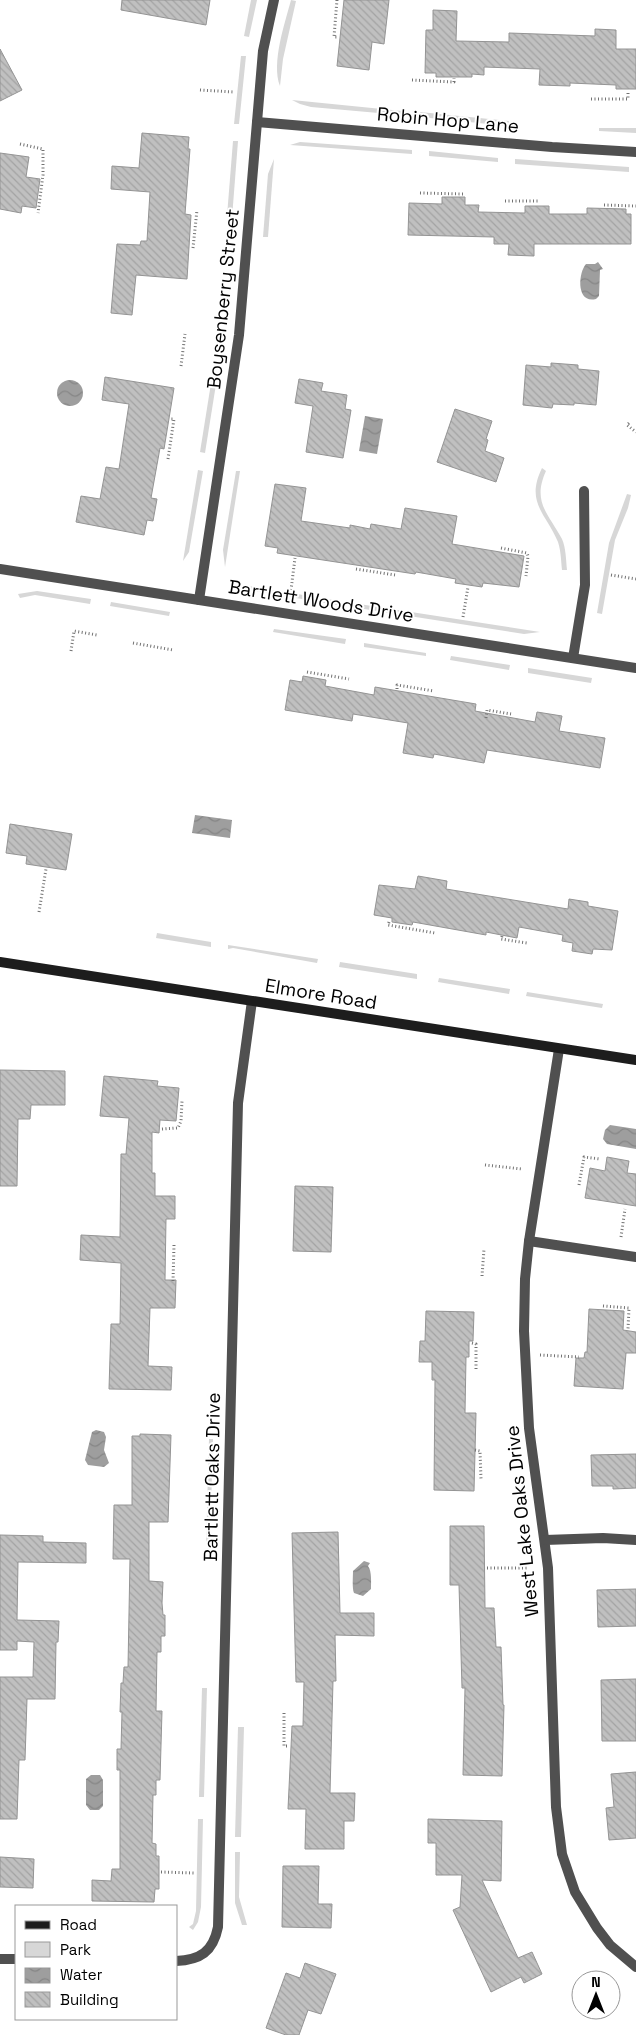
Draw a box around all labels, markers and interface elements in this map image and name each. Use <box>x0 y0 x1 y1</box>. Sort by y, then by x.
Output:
street label: Robin Hop Lane <box>376 101 520 139</box>
street label: Boysenberry Street <box>201 208 245 390</box>
street label: Bartlett Woods Drive <box>227 574 415 628</box>
street label: Elmore Road <box>263 973 379 1015</box>
street label: Bartlett Oaks Drive <box>198 1392 226 1562</box>
street label: West Lake Oaks Drive <box>500 1424 544 1618</box>
legend <box>15 1905 178 2020</box>
text: Road <box>60 1915 97 1934</box>
text: Park <box>60 1940 91 1959</box>
text: Water <box>60 1965 103 1984</box>
north arrow <box>571 1970 621 2020</box>
text: N <box>591 1973 601 1991</box>
text: Building <box>60 1990 119 2009</box>

